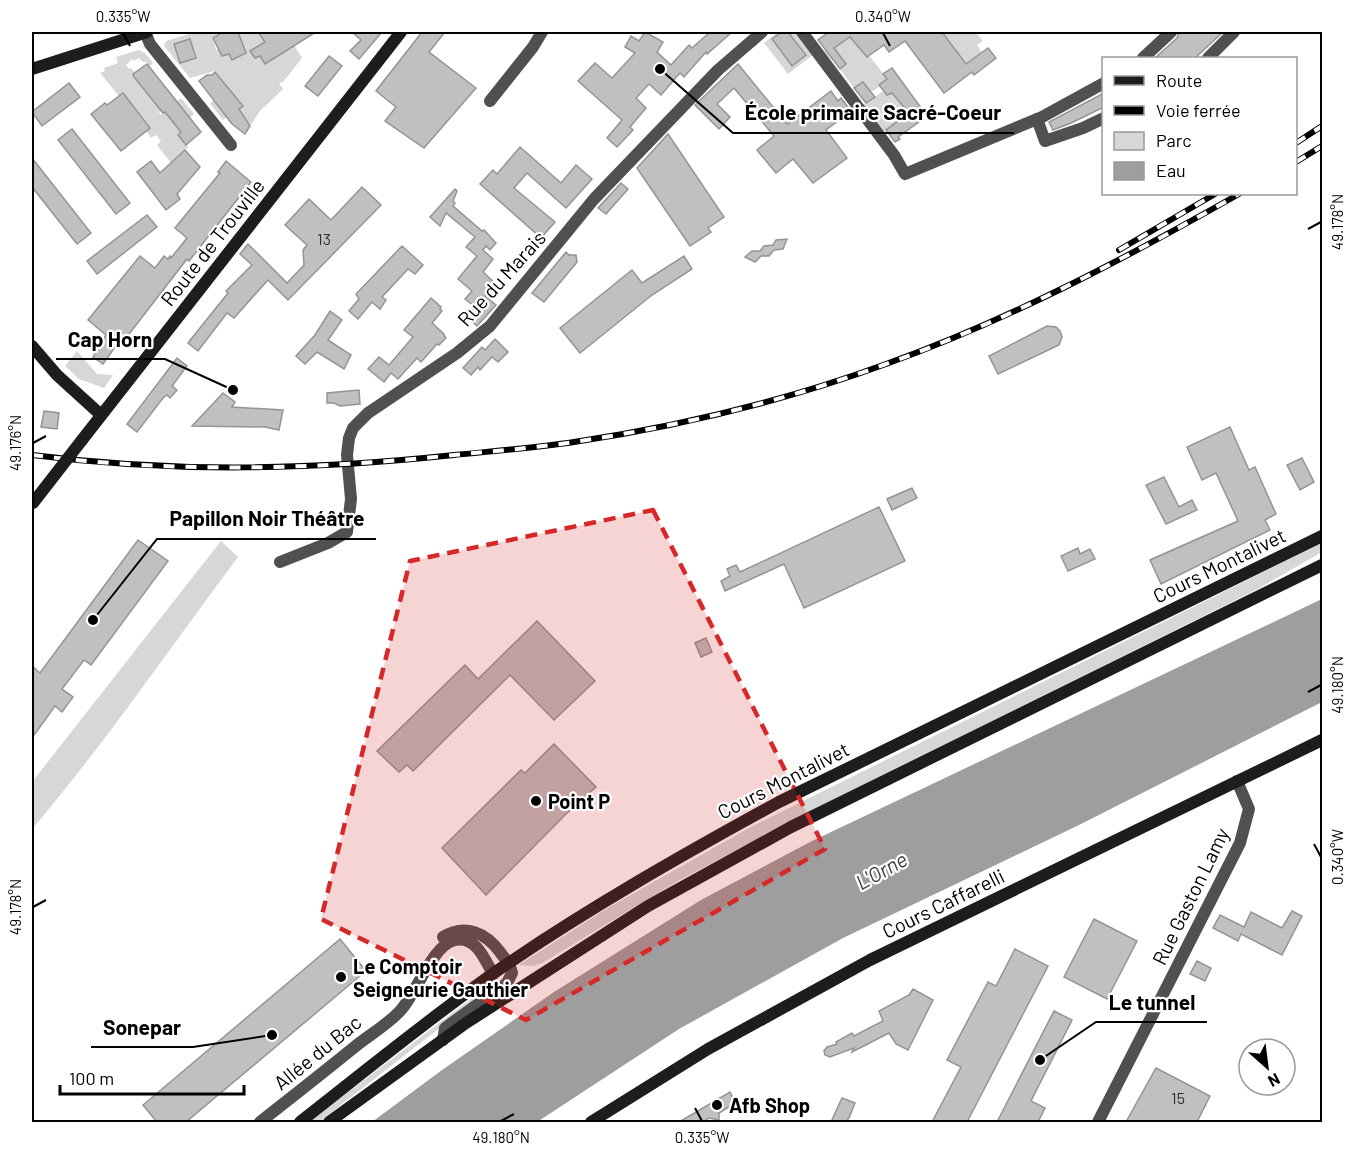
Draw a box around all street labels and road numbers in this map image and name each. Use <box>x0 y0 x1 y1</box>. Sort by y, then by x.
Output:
street label: Route de Trouville <box>155 174 269 310</box>
street label: Rue du Marais <box>452 225 550 331</box>
street label: Cours Montalivet <box>1149 522 1289 608</box>
street label: Cours Montalivet <box>713 736 853 824</box>
street label: Rue Gaston Lamy <box>1146 824 1234 968</box>
street label: Cours Caffarelli <box>878 863 1008 943</box>
street label: Allée du Bac <box>269 1010 365 1094</box>

